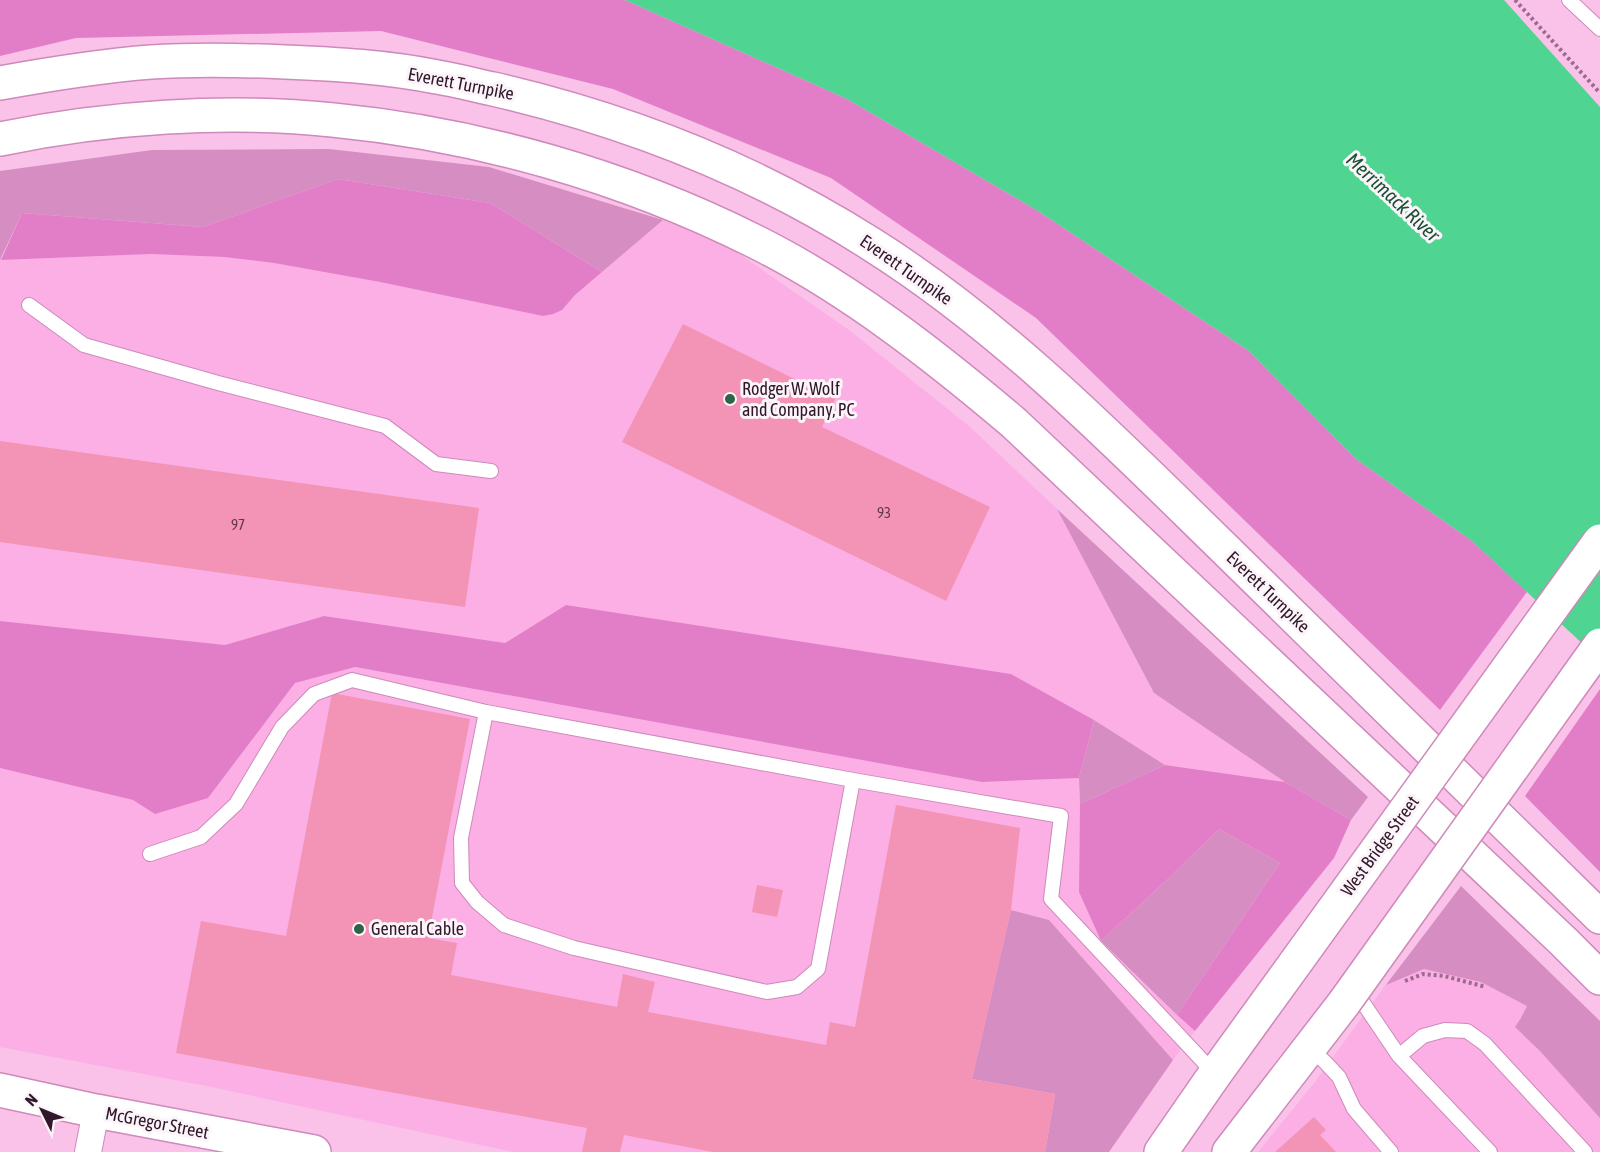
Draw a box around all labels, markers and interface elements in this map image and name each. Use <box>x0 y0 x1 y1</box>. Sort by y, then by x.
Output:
street label: Everett Turnpike <box>406 63 516 104</box>
water label: Merrimack River <box>1342 148 1446 246</box>
street label: Everett Turnpike <box>856 230 956 309</box>
place label: Rodger W. Wolf and Company, PC <box>742 378 855 420</box>
marker: Rodger W. Wolf and Company, PC <box>723 392 737 406</box>
house number: 93 <box>877 504 891 521</box>
house number: 97 <box>231 516 245 533</box>
street label: Everett Turnpike <box>1222 547 1314 637</box>
street label: West Bridge Street <box>1336 792 1423 900</box>
place label: General Cable <box>371 918 464 939</box>
marker: General Cable <box>352 922 366 936</box>
north arrow <box>12 1080 72 1140</box>
text: N <box>21 1090 41 1109</box>
street label: McGregor Street <box>104 1102 211 1143</box>

